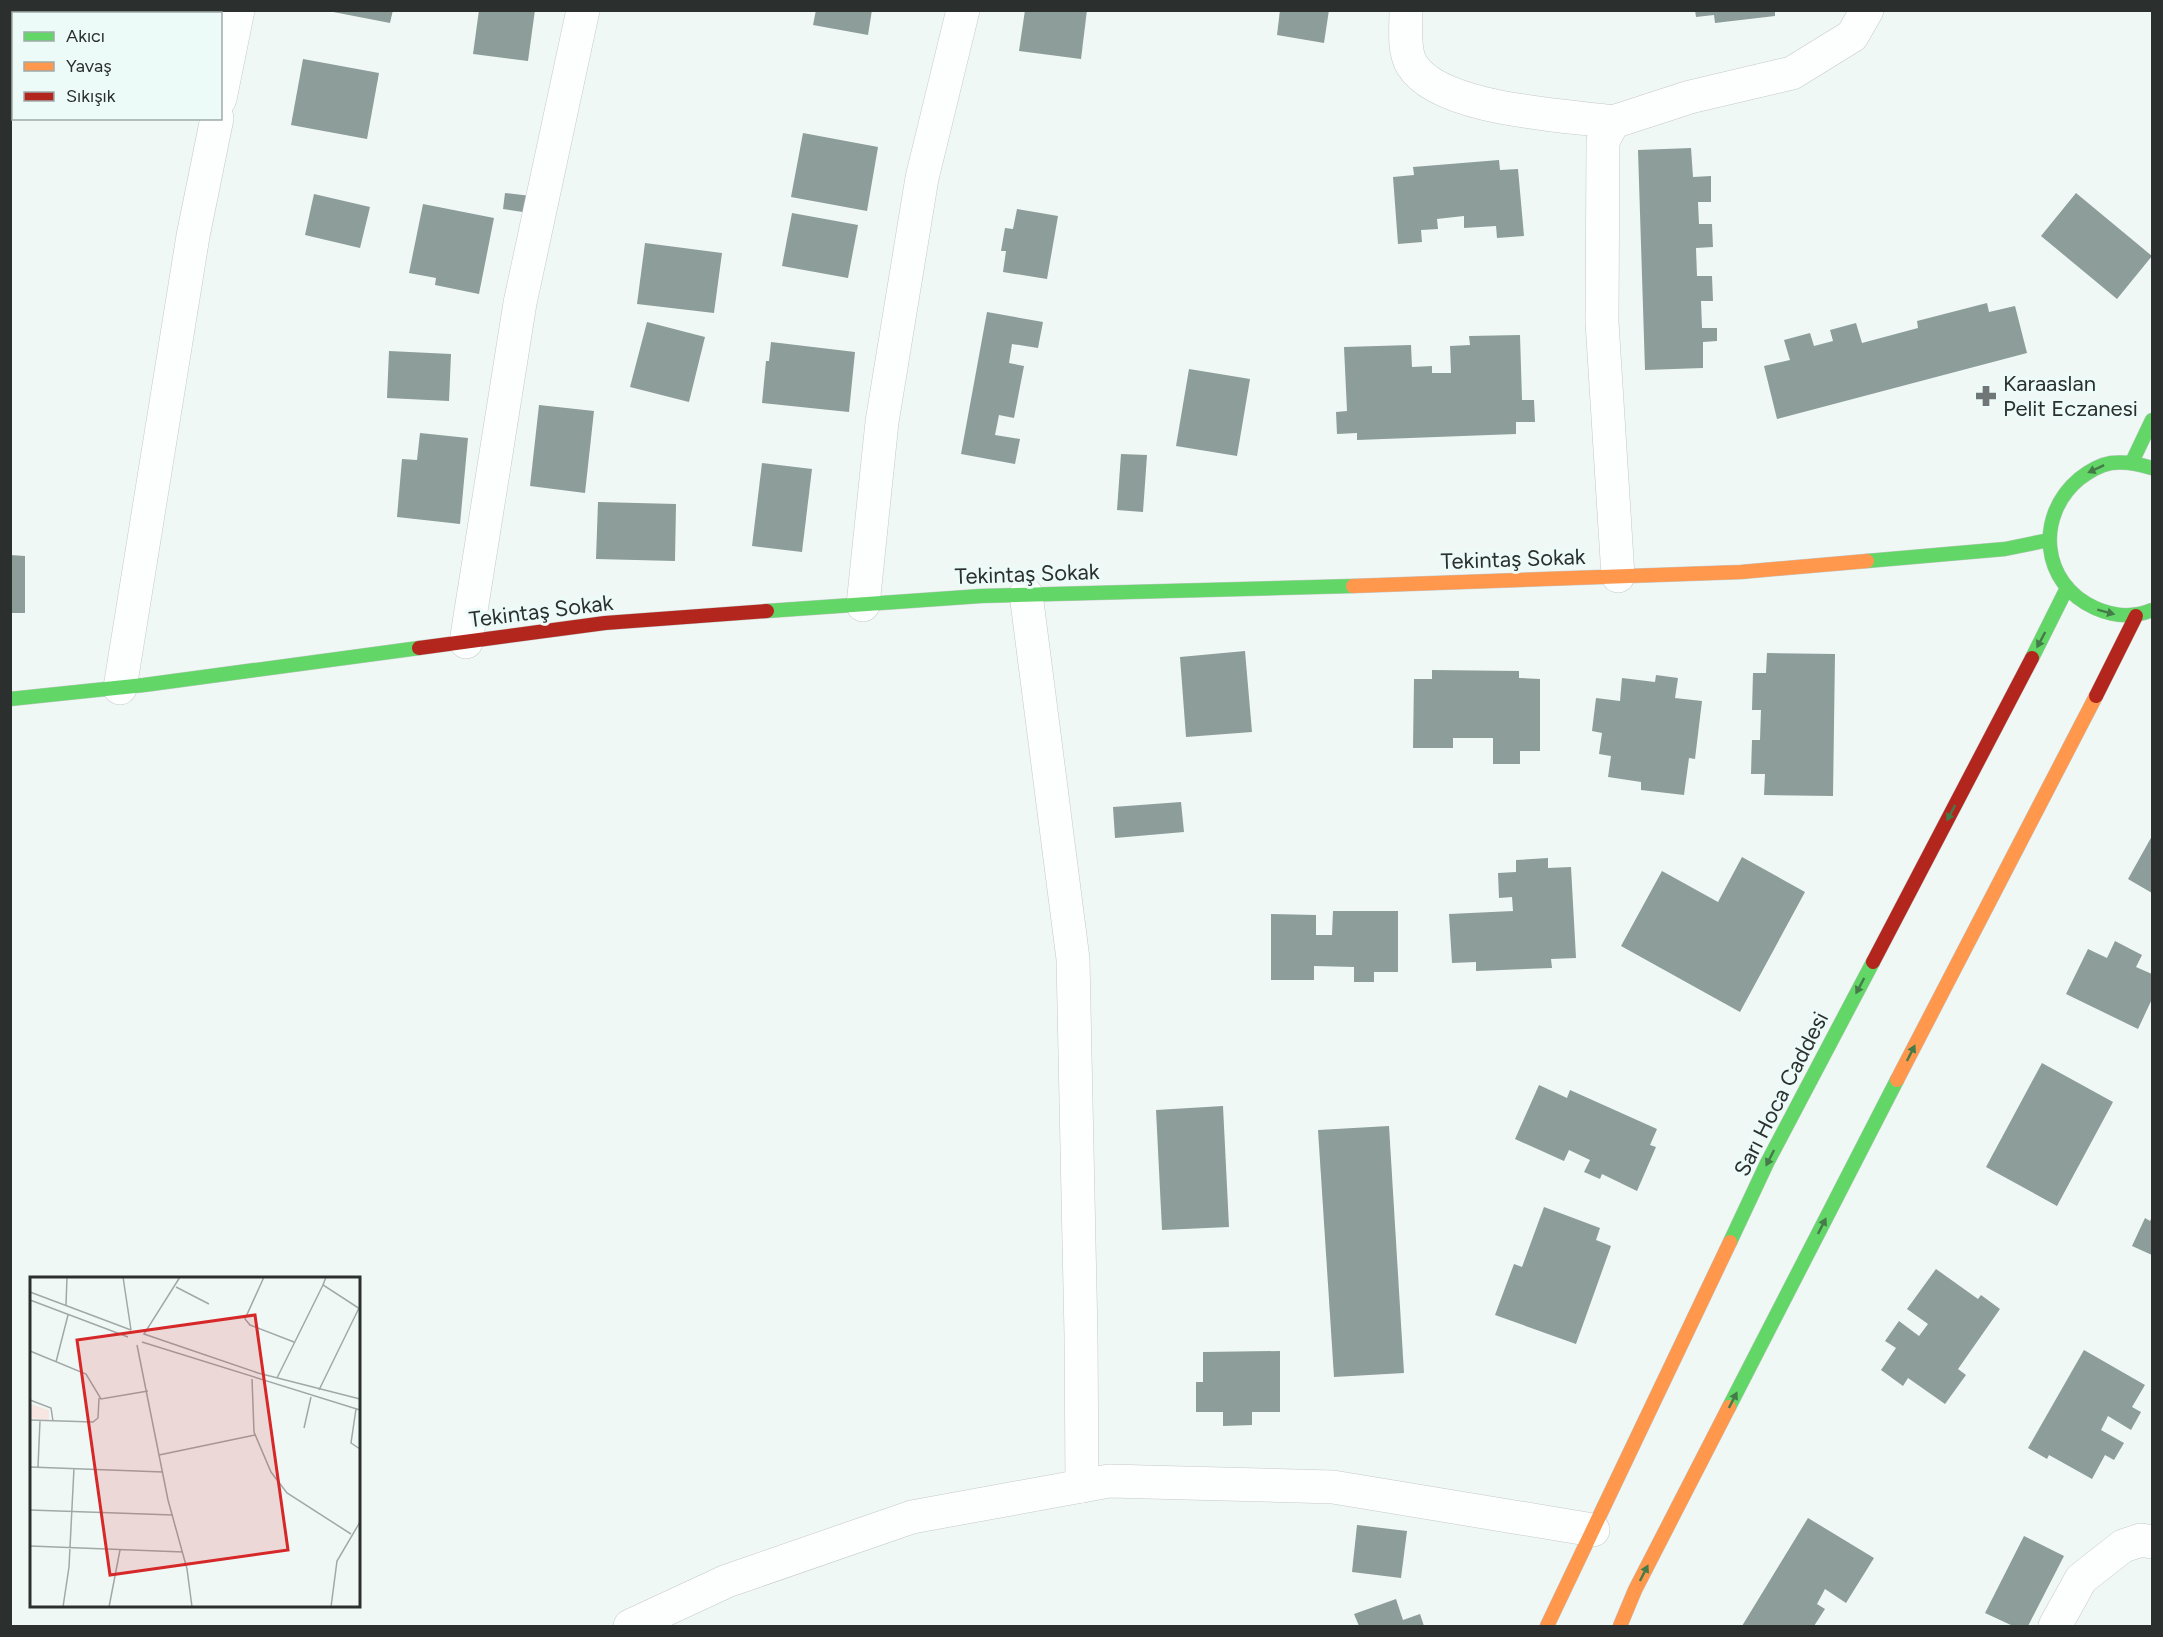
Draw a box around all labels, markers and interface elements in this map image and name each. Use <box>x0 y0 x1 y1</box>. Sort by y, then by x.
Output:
legend <box>12 12 222 120</box>
text: Akıcı <box>66 25 105 47</box>
text: Yavaş <box>66 55 112 77</box>
text: Sıkışık <box>66 85 116 107</box>
place label: Karaaslan Pelit Eczanesi <box>2003 370 2138 422</box>
pharmacy icon: Karaaslan Pelit Eczanesi <box>1974 384 1998 408</box>
one-way arrow <box>2087 465 2104 474</box>
street label: Tekintaş Sokak <box>1440 543 1586 575</box>
street label: Tekintaş Sokak <box>954 558 1100 590</box>
street label: Tekintaş Sokak <box>468 589 615 633</box>
one-way arrow <box>2097 607 2115 617</box>
one-way arrow <box>2036 632 2046 649</box>
one-way arrow <box>1946 804 1956 822</box>
one-way arrow <box>1855 977 1865 994</box>
street label: Sarı Hoca Caddesi <box>1728 1007 1834 1181</box>
one-way arrow <box>1906 1044 1916 1061</box>
one-way arrow <box>1765 1150 1774 1167</box>
one-way arrow <box>1817 1217 1827 1234</box>
inset map <box>30 1277 360 1607</box>
one-way arrow <box>1728 1391 1738 1408</box>
one-way arrow <box>1639 1564 1649 1581</box>

